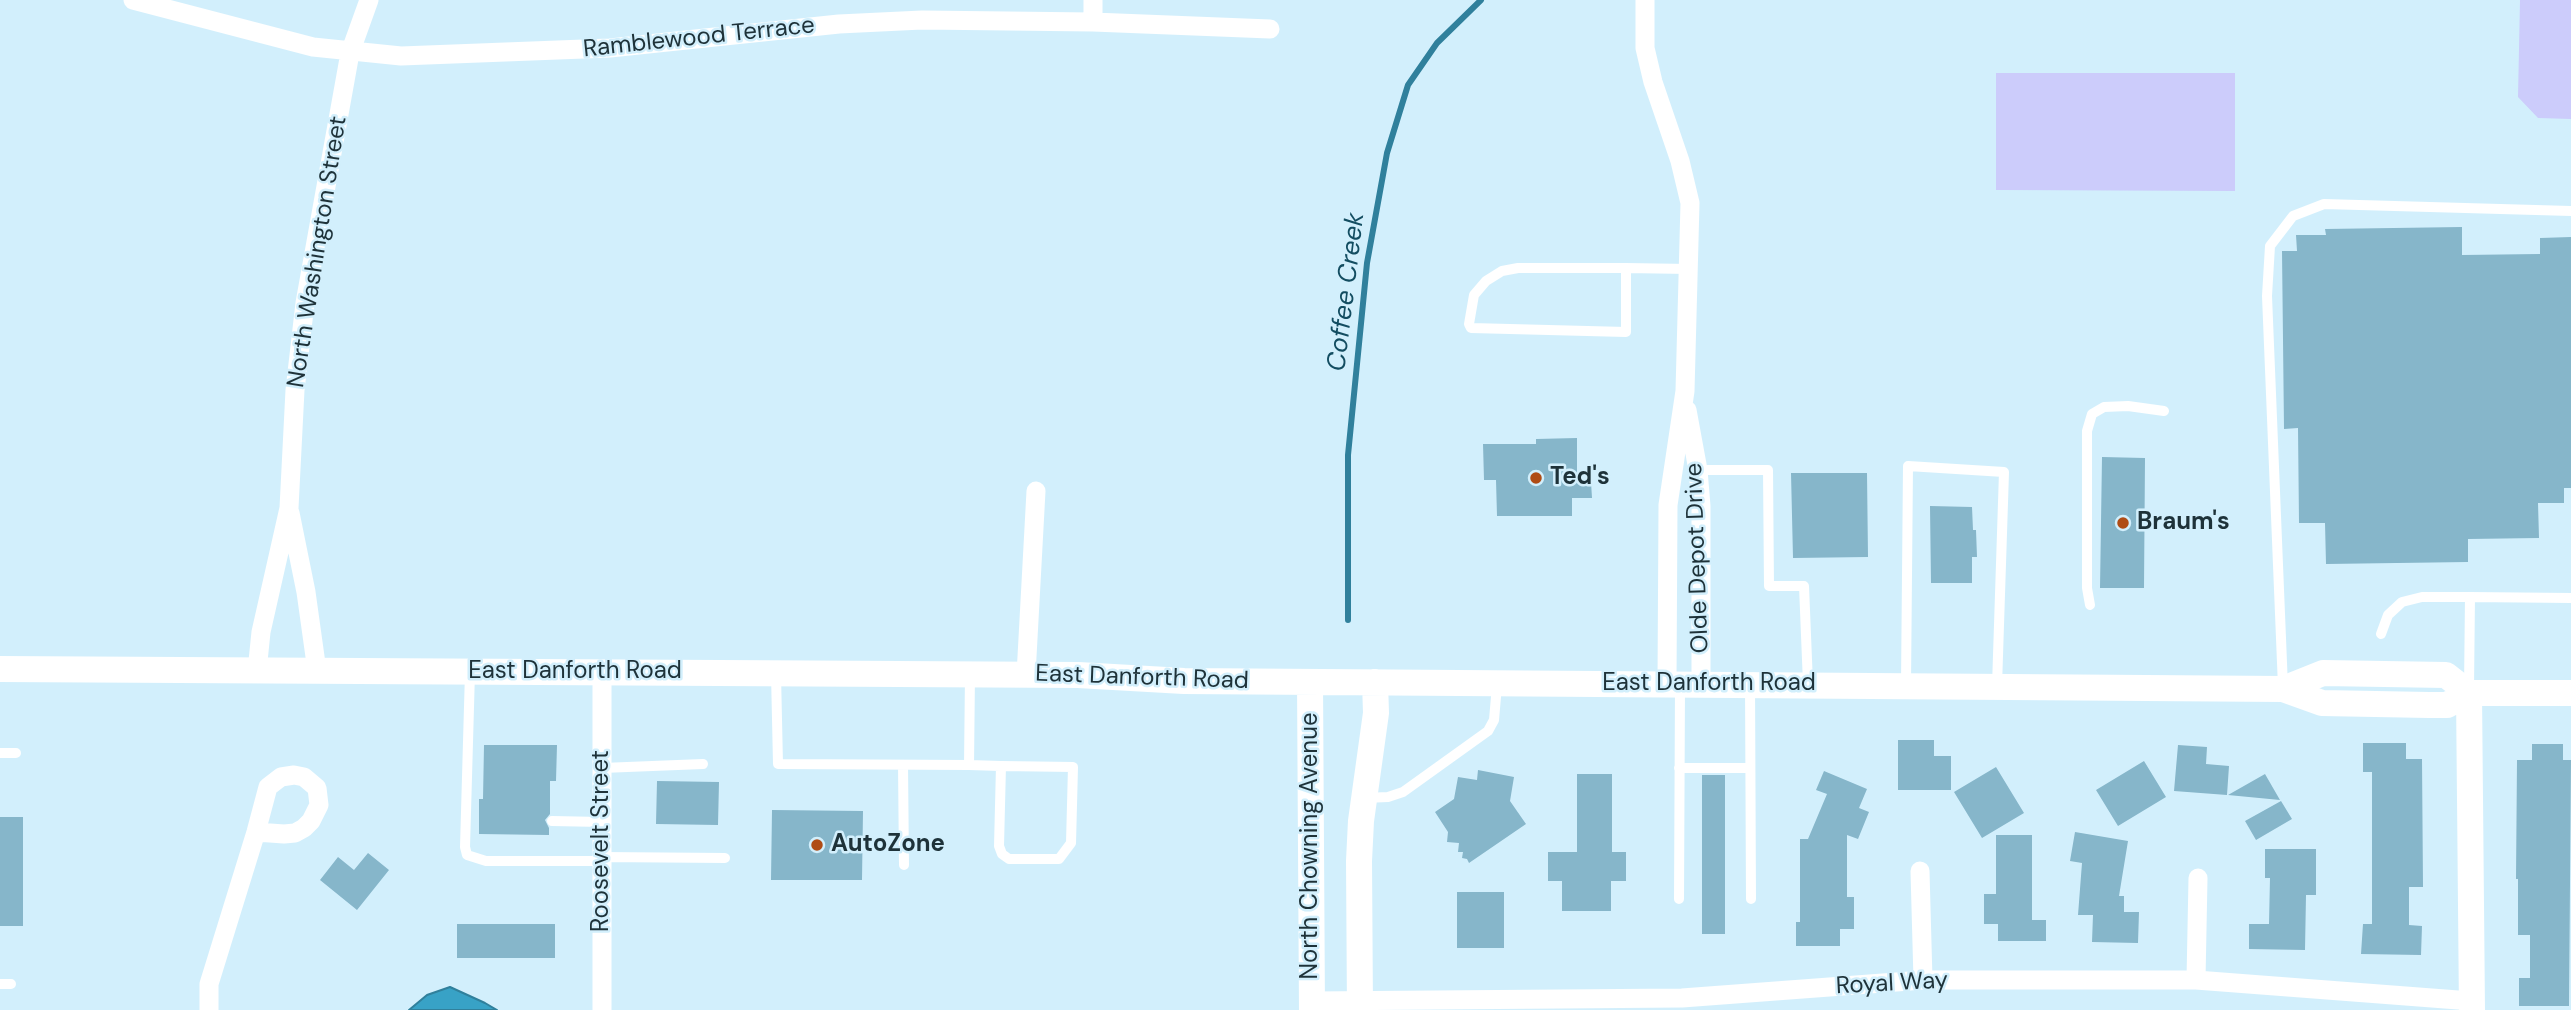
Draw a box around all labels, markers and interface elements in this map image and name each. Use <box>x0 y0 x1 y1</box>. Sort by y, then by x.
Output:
street label: Ramblewood Terrace <box>582 12 816 64</box>
street label: North Washington Street <box>282 114 354 390</box>
water label: Coffee Creek <box>1322 211 1372 373</box>
street label: Olde Depot Drive <box>1680 462 1716 654</box>
place label: Ted's <box>1550 464 1610 492</box>
marker: Ted's <box>1528 470 1544 486</box>
place label: Braum's <box>2137 509 2230 537</box>
marker: Braum's <box>2115 515 2131 531</box>
street label: East Danforth Road <box>468 658 682 686</box>
street label: East Danforth Road <box>1035 660 1249 696</box>
street label: East Danforth Road <box>1602 670 1816 698</box>
street label: North Chowning Avenue <box>1297 712 1325 980</box>
street label: Roosevelt Street <box>588 750 616 932</box>
place label: AutoZone <box>831 831 945 859</box>
marker: AutoZone <box>809 837 825 853</box>
street label: Royal Way <box>1835 967 1949 1001</box>

